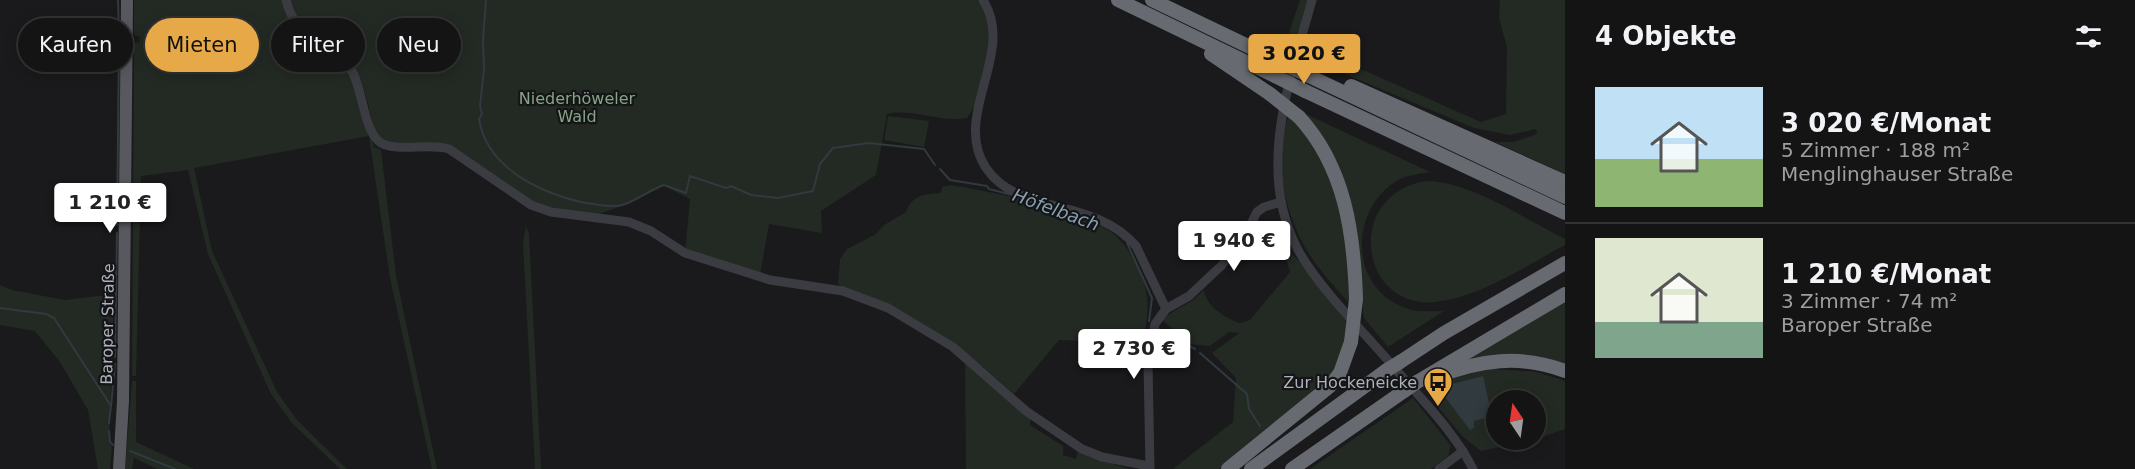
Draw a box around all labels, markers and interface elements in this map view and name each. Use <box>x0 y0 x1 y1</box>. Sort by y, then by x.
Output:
chip: Kaufen <box>18 18 133 72</box>
chip: Mieten <box>145 18 259 72</box>
chip: Filter <box>271 18 365 72</box>
chip: Neu <box>377 18 461 72</box>
icon: filters <box>2072 20 2105 53</box>
text: 4 Objekte <box>1595 21 1737 51</box>
pin: 3 020 € <box>1249 34 1359 85</box>
text: 3 020 € <box>1262 41 1346 65</box>
park label: Niederhöweler Wald <box>519 89 636 126</box>
text: 3 020 €/Monat <box>1781 108 1991 138</box>
icon: home <box>1643 111 1715 183</box>
text: 5 Zimmer · 188 m² <box>1781 138 1970 162</box>
text: Menglinghauser Straße <box>1781 162 2013 186</box>
pin: 1 210 € <box>55 183 165 234</box>
water label: Höfelbach <box>1010 184 1102 235</box>
text: 1 210 € <box>68 190 152 214</box>
pin: 1 940 € <box>1179 221 1289 272</box>
text: 1 940 € <box>1192 228 1276 252</box>
text: 1 210 €/Monat <box>1781 259 1991 289</box>
icon: home <box>1643 262 1715 334</box>
street label: Baroper Straße <box>97 263 118 385</box>
text: 3 Zimmer · 74 m² <box>1781 289 1957 313</box>
text: Baroper Straße <box>1781 313 1933 337</box>
pin: 2 730 € <box>1079 329 1189 380</box>
text: 2 730 € <box>1092 336 1176 360</box>
bus stop icon: Zur Hockeneicke <box>1422 366 1454 408</box>
place label: Zur Hockeneicke <box>1283 373 1417 392</box>
north arrow <box>1486 390 1546 450</box>
map controls <box>1486 390 1546 450</box>

